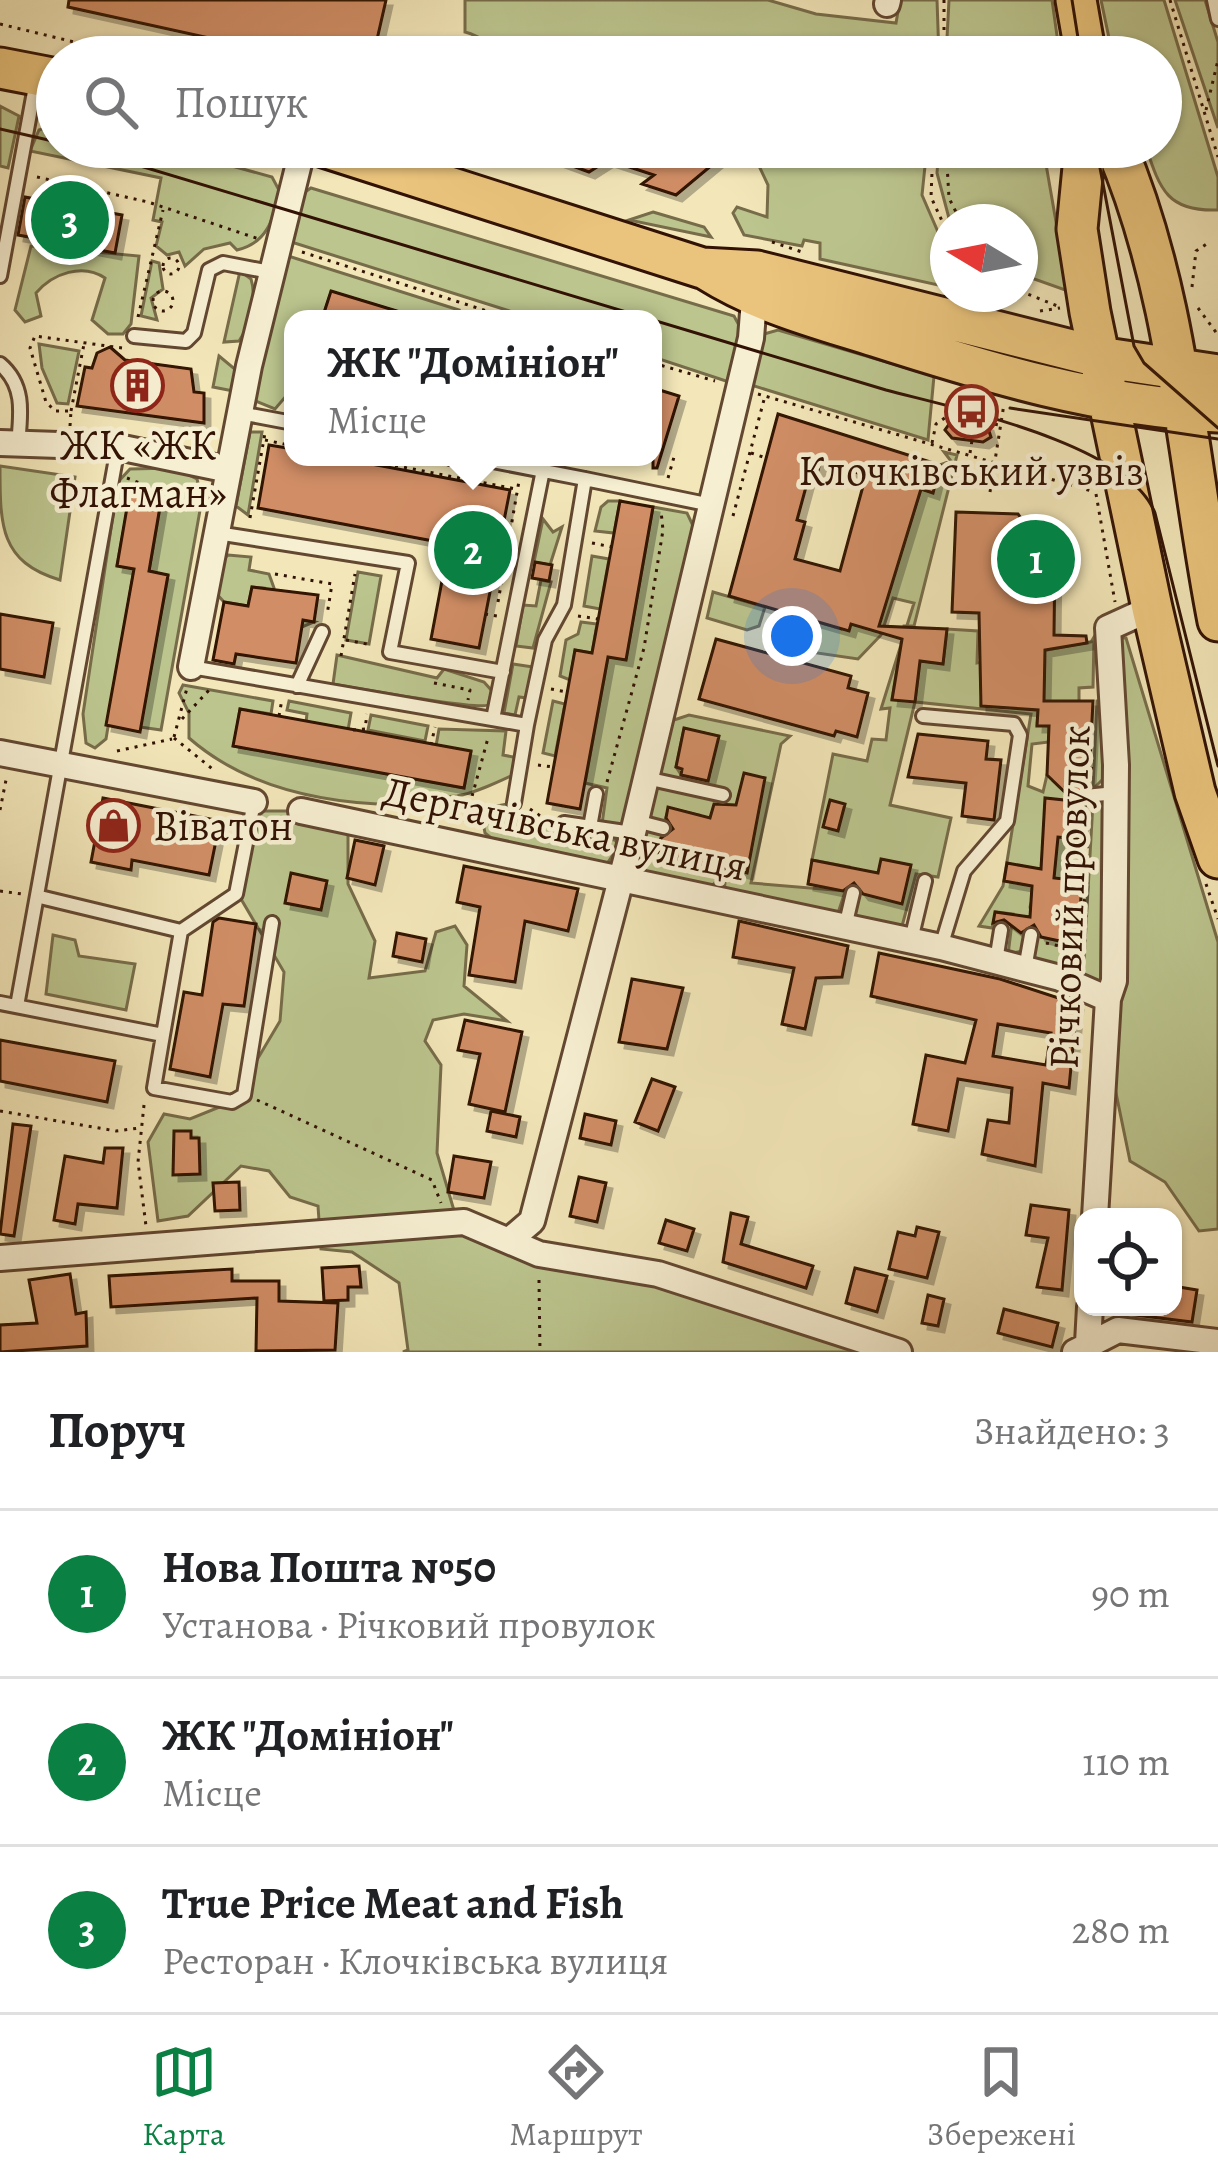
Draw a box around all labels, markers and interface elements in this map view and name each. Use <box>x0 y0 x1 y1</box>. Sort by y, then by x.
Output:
search box <box>36 36 1182 168</box>
icon: search <box>78 69 144 135</box>
text: Пошук <box>174 71 308 133</box>
pin: 3 <box>31 175 109 265</box>
north arrow <box>930 204 1038 312</box>
popup <box>284 310 662 466</box>
text: ЖК "Домініон" <box>327 331 619 393</box>
building icon: ЖК «ЖК Флагман» <box>110 357 166 413</box>
bus stop icon: Клочківський узвіз <box>943 383 999 439</box>
text: Місце <box>327 393 427 446</box>
place label: ЖК «ЖК Флагман» <box>49 416 227 521</box>
place label: Клочківський узвіз <box>798 442 1144 499</box>
pin: 2 <box>434 505 512 595</box>
pin: 1 <box>997 514 1075 604</box>
your location <box>762 606 822 666</box>
street label: Річковий провулок <box>1035 724 1103 1070</box>
street label: Дергачівська вулиця <box>378 762 752 894</box>
shop icon: Віватон <box>86 797 142 853</box>
place label: Віватон <box>153 797 293 854</box>
map controls <box>1074 1208 1182 1316</box>
button: locate <box>1074 1208 1182 1316</box>
text: Поруч <box>48 1395 186 1465</box>
text: Знайдено: 3 <box>974 1404 1170 1457</box>
text: Нова Пошта №50 <box>162 1536 496 1598</box>
text: 1 <box>80 1567 94 1620</box>
text: 90 m <box>1091 1567 1170 1620</box>
text: Установа · Річковий провулок <box>162 1598 656 1651</box>
text: ЖК "Домініон" <box>162 1704 454 1766</box>
text: 2 <box>78 1735 96 1788</box>
text: 110 m <box>1082 1735 1170 1788</box>
text: Місце <box>162 1766 262 1819</box>
text: True Price Meat and Fish <box>162 1872 624 1934</box>
text: 3 <box>79 1903 95 1956</box>
text: 280 m <box>1072 1903 1170 1956</box>
text: Ресторан · Клочківська вулиця <box>162 1934 668 1987</box>
tab: Карта <box>142 2039 225 2156</box>
tab: Маршрут <box>509 2039 643 2156</box>
tab: Збережені <box>927 2039 1076 2156</box>

